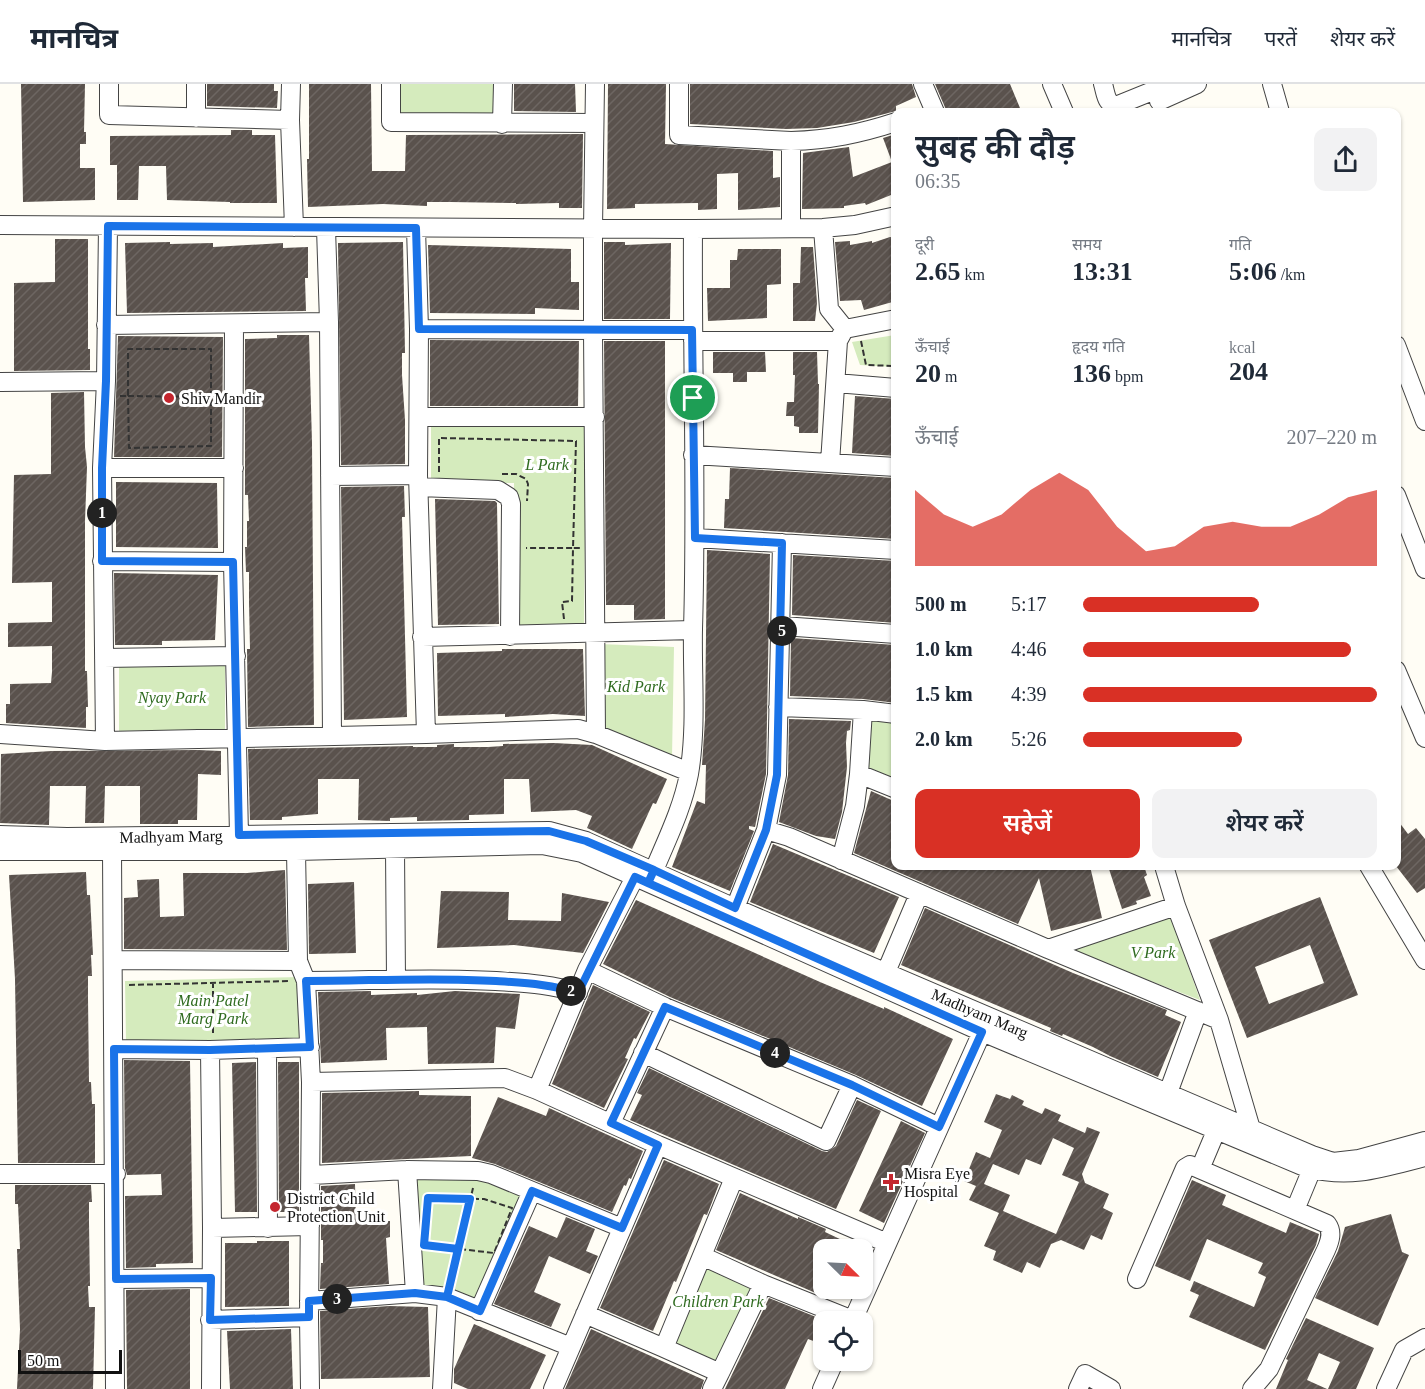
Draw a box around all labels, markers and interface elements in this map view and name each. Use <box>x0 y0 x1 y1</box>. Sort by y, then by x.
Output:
text: मानचित्र <box>30 23 118 54</box>
text: मानचित्र <box>1171 27 1231 51</box>
text: परतें <box>1264 27 1297 51</box>
text: शेयर करें <box>1330 27 1395 51</box>
button: share <box>1314 128 1377 191</box>
text: सुबह की दौड़ <box>915 129 1075 165</box>
text: 06:35 <box>915 170 961 192</box>
text: दूरी <box>915 236 934 253</box>
text: समय <box>1072 236 1102 253</box>
text: गति <box>1229 236 1251 253</box>
text: 2.65 <box>915 257 961 286</box>
text: 13:31 <box>1072 257 1133 286</box>
text: 5:06 <box>1229 257 1277 286</box>
text: km <box>961 266 985 283</box>
text: /km <box>1277 266 1306 283</box>
text: ऊँचाई <box>915 338 950 355</box>
text: हृदय गति <box>1072 338 1125 355</box>
text: kcal <box>1229 339 1256 356</box>
text: 204 <box>1229 357 1268 386</box>
text: 20 <box>915 359 941 388</box>
text: 136 <box>1072 359 1111 388</box>
text: m <box>941 368 957 385</box>
text: bpm <box>1111 368 1143 385</box>
pin <box>667 372 718 423</box>
icon: arrive <box>676 381 709 414</box>
place label: Shiv Mandir <box>181 390 262 407</box>
marker: Shiv Mandir <box>162 391 176 405</box>
text: ऊँचाई <box>915 426 958 448</box>
text: 207–220 m <box>1286 426 1377 448</box>
park label: L Park <box>524 456 570 473</box>
pin: 1 <box>87 498 117 528</box>
text: 1 <box>98 504 106 521</box>
text: 500 m <box>915 593 967 615</box>
text: 5:17 <box>1011 593 1047 615</box>
pin: 5 <box>767 616 797 646</box>
text: 5 <box>778 622 786 639</box>
text: 1.0 km <box>915 638 973 660</box>
text: 4:46 <box>1011 638 1047 660</box>
park label: Kid Park <box>606 678 666 695</box>
text: 1.5 km <box>915 683 973 705</box>
text: 4:39 <box>1011 683 1047 705</box>
park label: Nyay Park <box>137 689 207 707</box>
text: 2.0 km <box>915 728 973 750</box>
text: 5:26 <box>1011 728 1047 750</box>
button: सहेजें <box>915 789 1140 858</box>
button: शेयर करें <box>1152 789 1377 858</box>
street label: Madhyam Marg <box>119 827 223 847</box>
park label: V Park <box>1131 944 1176 961</box>
pin: 2 <box>556 976 586 1006</box>
text: 2 <box>567 982 575 999</box>
street label: Madhyam Marg <box>929 985 1031 1042</box>
park label: Main Patel Marg Park <box>176 992 249 1028</box>
pin: 4 <box>760 1038 790 1068</box>
text: 4 <box>771 1044 779 1061</box>
place label: Misra Eye Hospital <box>904 1165 970 1201</box>
marker: Misra Eye Hospital <box>882 1173 900 1191</box>
place label: District Child Protection Unit <box>287 1190 386 1225</box>
marker: District Child Protection Unit <box>268 1200 282 1214</box>
north arrow <box>813 1239 873 1299</box>
map controls <box>813 1239 873 1371</box>
pin: 3 <box>322 1284 352 1314</box>
text: 3 <box>333 1290 341 1307</box>
park label: Children Park <box>672 1293 765 1310</box>
button: locate <box>813 1311 873 1371</box>
scale bar <box>18 1347 122 1374</box>
text: 50 m <box>27 1352 59 1369</box>

